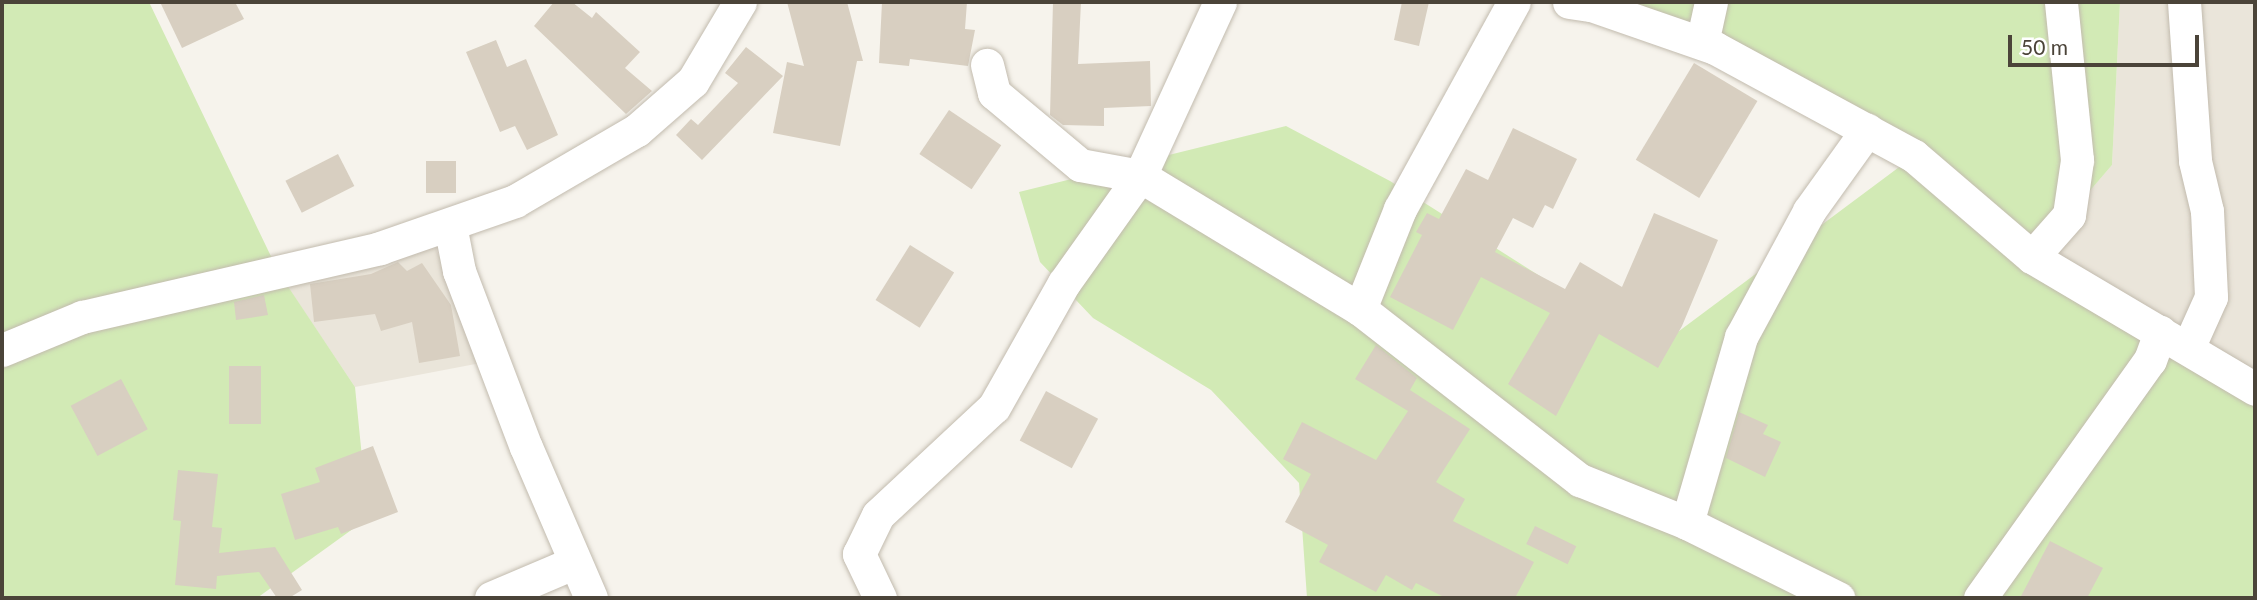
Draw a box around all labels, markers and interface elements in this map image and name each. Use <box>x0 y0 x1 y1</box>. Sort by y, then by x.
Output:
scale bar <box>2012 21 2203 65</box>
text: 50 m <box>2021 34 2068 59</box>

